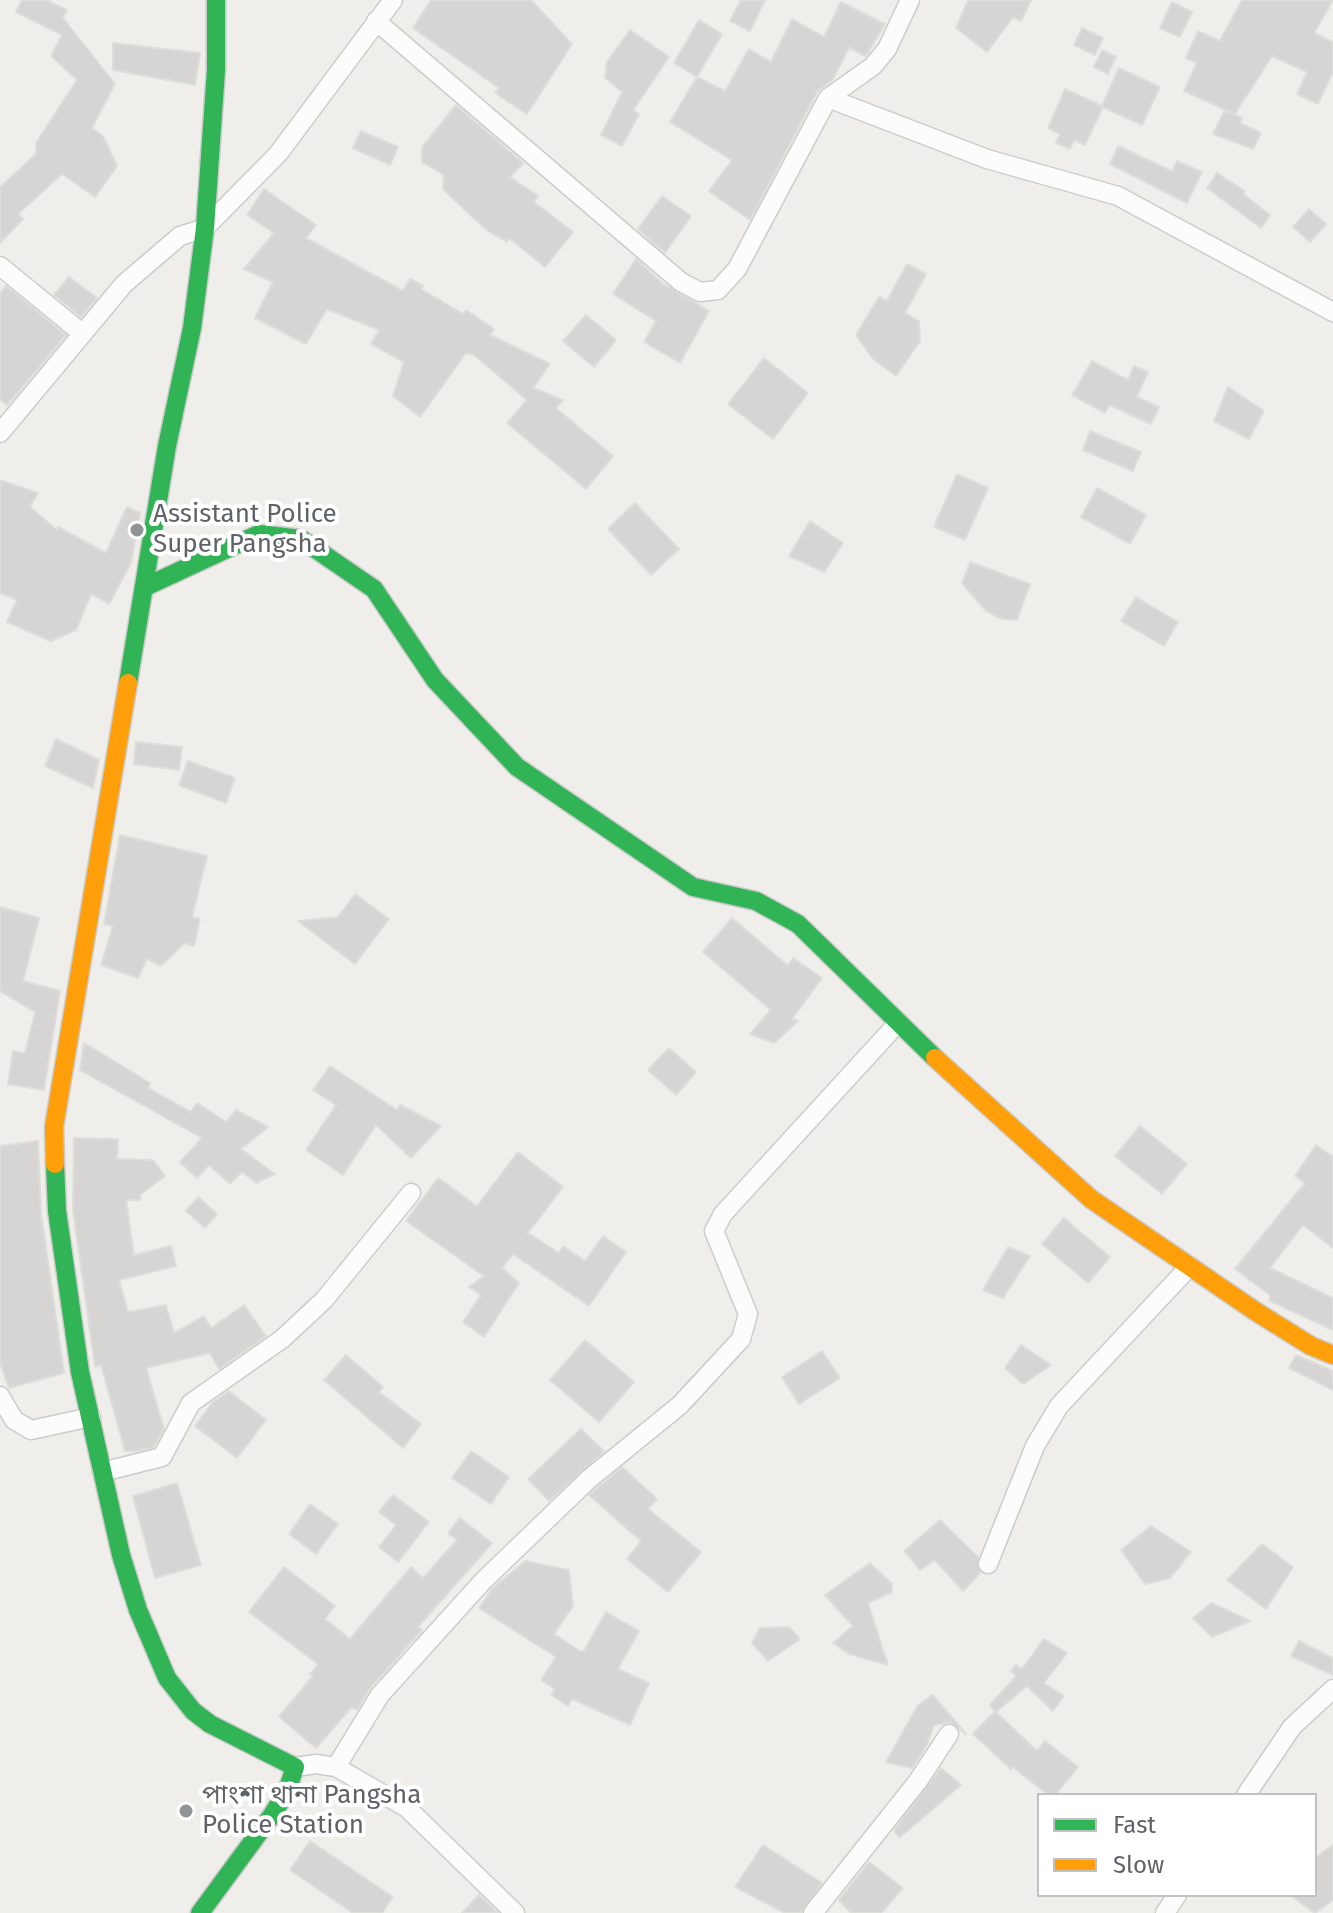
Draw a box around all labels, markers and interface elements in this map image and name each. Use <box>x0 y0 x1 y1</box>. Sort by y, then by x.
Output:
place label: Assistant Police Super Pangsha <box>153 499 337 560</box>
marker: Assistant Police Super Pangsha <box>128 521 146 539</box>
place label: পাংশা থানা Pangsha Police Station <box>202 1780 421 1842</box>
legend <box>1037 1793 1317 1897</box>
marker: পাংশা থানা Pangsha Police Station <box>177 1802 195 1820</box>
text: Fast <box>1113 1811 1156 1839</box>
text: Slow <box>1113 1851 1164 1879</box>

